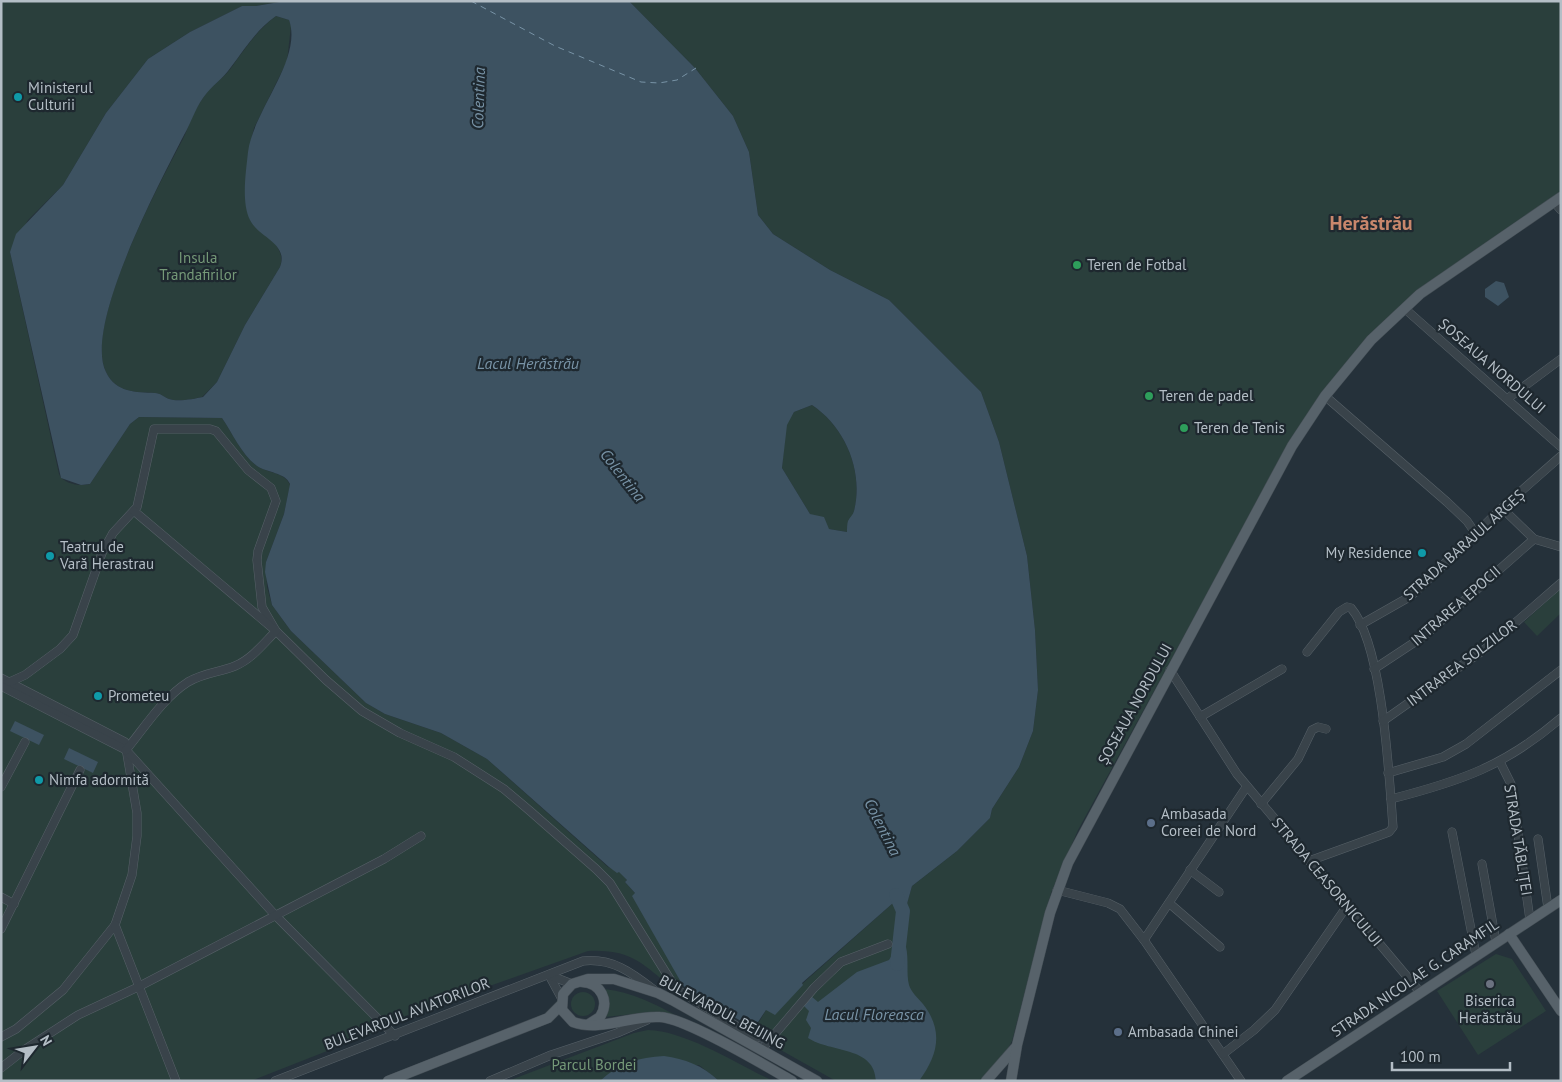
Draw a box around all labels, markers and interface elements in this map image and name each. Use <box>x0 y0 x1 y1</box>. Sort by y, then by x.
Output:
water label: Colentina <box>467 67 489 129</box>
place label: Ministerul Culturii <box>28 78 93 114</box>
marker: Ministerul Culturii <box>12 91 24 103</box>
district label: Herăstrău <box>1329 210 1413 236</box>
park label: Insula Trandafirilor <box>159 248 237 284</box>
place label: Teren de Fotbal <box>1087 255 1187 274</box>
marker: Teren de Fotbal <box>1071 259 1083 271</box>
street label: ȘOSEAUA NORDULUI <box>1435 314 1550 417</box>
water label: Lacul Herăstrău <box>477 353 579 373</box>
place label: Teren de padel <box>1159 386 1254 405</box>
marker: Teren de padel <box>1143 390 1155 402</box>
place label: Teren de Tenis <box>1194 418 1285 437</box>
marker: Teren de Tenis <box>1178 422 1190 434</box>
water label: Colentina <box>596 445 650 506</box>
street label: STRADA BARAJUL ARGEȘ <box>1399 485 1528 604</box>
place label: Teatrul de Vară Herastrau <box>59 537 154 573</box>
place label: My Residence <box>1326 543 1412 562</box>
marker: My Residence <box>1416 547 1428 559</box>
marker: Teatrul de Vară Herastrau <box>44 550 56 562</box>
street label: INTRAREA EPOCII <box>1407 561 1505 650</box>
street label: INTRAREA SOLZILOR <box>1403 615 1521 710</box>
street label: ȘOSEAUA NORDULUI <box>1093 640 1176 768</box>
place label: Prometeu <box>108 686 169 705</box>
marker: Prometeu <box>92 690 104 702</box>
place label: Nimfa adormită <box>49 770 149 789</box>
marker: Nimfa adormită <box>33 774 45 786</box>
street label: STRADA TĂBLIȚEI <box>1500 783 1537 897</box>
water label: Colentina <box>860 795 906 859</box>
place label: Ambasada Coreei de Nord <box>1161 804 1256 840</box>
street label: STRADA CEASORNICULUI <box>1268 813 1387 950</box>
marker: Ambasada Coreei de Nord <box>1145 817 1157 829</box>
street label: STRADA NICOLAE G. CARAMFIL <box>1327 914 1502 1041</box>
street label: BULEVARDUL BEIJING <box>656 970 788 1053</box>
street label: BULEVARDUL AVIATORILOR <box>321 973 492 1054</box>
marker: Biserica Herăstrău <box>1484 978 1496 990</box>
place label: Biserica Herăstrău <box>1459 991 1521 1027</box>
water label: Lacul Floreasca <box>824 1004 924 1024</box>
north arrow <box>10 1022 60 1072</box>
place label: Ambasada Chinei <box>1128 1022 1238 1041</box>
marker: Ambasada Chinei <box>1112 1026 1124 1038</box>
text: N <box>36 1032 56 1049</box>
scale bar <box>1392 1040 1510 1072</box>
text: 100 m <box>1400 1047 1441 1066</box>
park label: Parcul Bordei <box>551 1055 637 1074</box>

